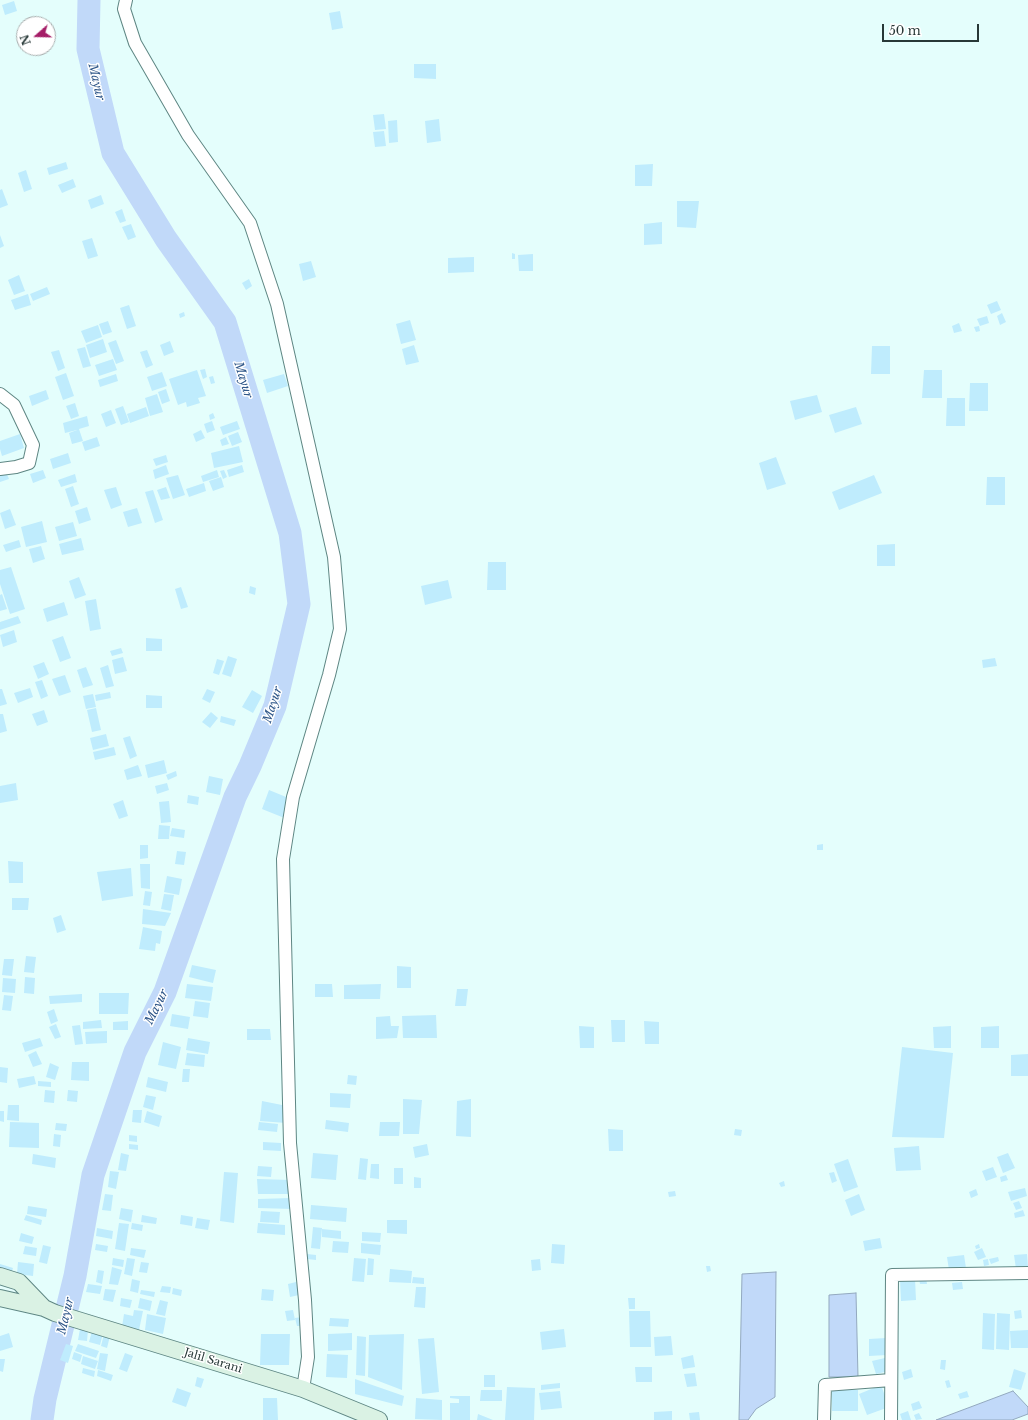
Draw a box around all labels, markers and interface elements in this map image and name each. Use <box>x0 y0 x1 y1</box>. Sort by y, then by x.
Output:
north arrow <box>16 16 56 56</box>
scale bar <box>884 16 981 42</box>
text: 50 m <box>889 23 921 38</box>
text: N <box>17 33 34 47</box>
water label: Mayur <box>85 62 107 102</box>
water label: Mayur <box>231 360 255 400</box>
water label: Mayur <box>260 685 286 725</box>
water label: Mayur <box>142 987 172 1027</box>
water label: Mayur <box>55 1296 77 1336</box>
street label: Jalil Sarani <box>182 1346 244 1376</box>

